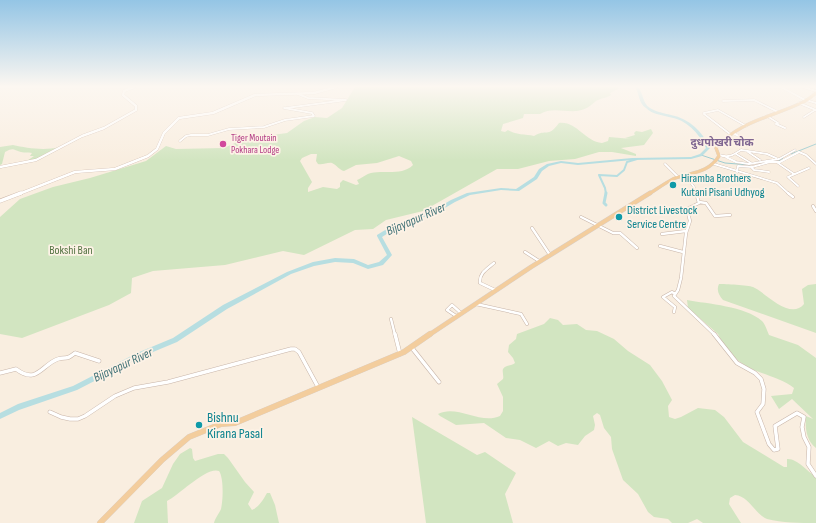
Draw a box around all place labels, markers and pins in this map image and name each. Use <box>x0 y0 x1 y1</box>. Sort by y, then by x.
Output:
place label: Tiger Moutain Pokhara Lodge <box>231 132 279 156</box>
marker: Tiger Moutain Pokhara Lodge <box>218 139 228 149</box>
place label: Hiramba Brothers Kutani Pisani Udhyog <box>681 171 765 200</box>
marker: Hiramba Brothers Kutani Pisani Udhyog <box>668 180 678 190</box>
place label: District Livestock Service Centre <box>627 203 698 232</box>
marker: District Livestock Service Centre <box>614 212 624 222</box>
place label: Bishnu Kirana Pasal <box>207 409 263 442</box>
marker: Bishnu Kirana Pasal <box>194 420 204 430</box>

